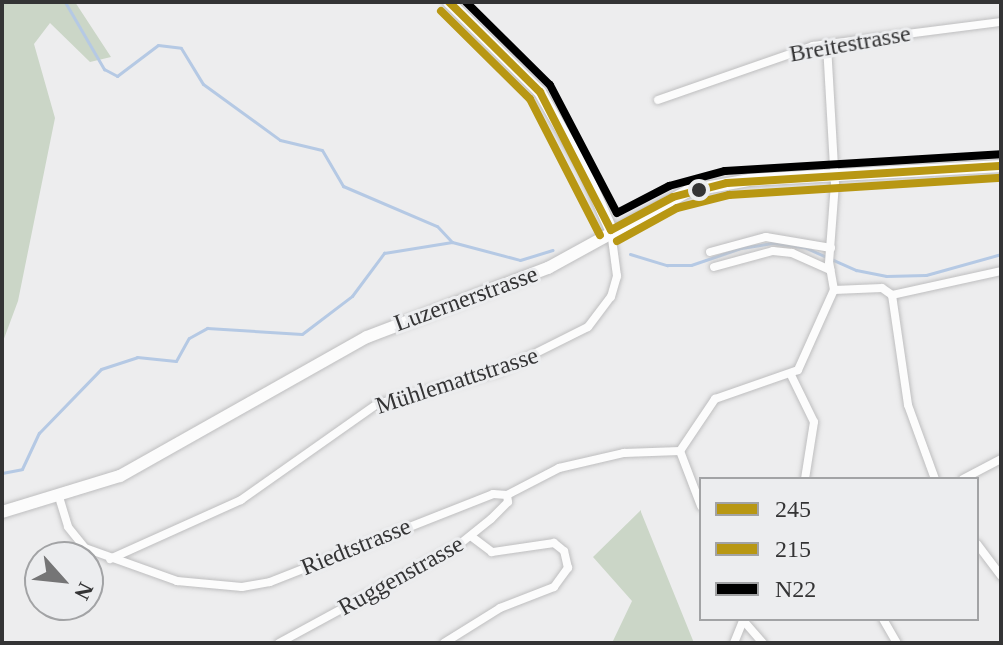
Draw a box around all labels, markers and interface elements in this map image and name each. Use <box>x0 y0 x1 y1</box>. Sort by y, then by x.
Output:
street label: Breitestrasse <box>787 19 913 69</box>
unlabelled marker <box>691 182 707 198</box>
street label: Luzernerstrasse <box>390 260 542 338</box>
street label: Mühlemattstrasse <box>372 341 542 421</box>
legend <box>699 477 979 621</box>
text: 245 <box>775 496 811 522</box>
street label: Riedtstrasse <box>297 512 415 582</box>
street label: Ruggenstrasse <box>333 530 469 622</box>
text: 215 <box>775 536 811 562</box>
north arrow <box>24 541 104 621</box>
text: N22 <box>775 576 816 602</box>
text: N <box>69 578 99 604</box>

